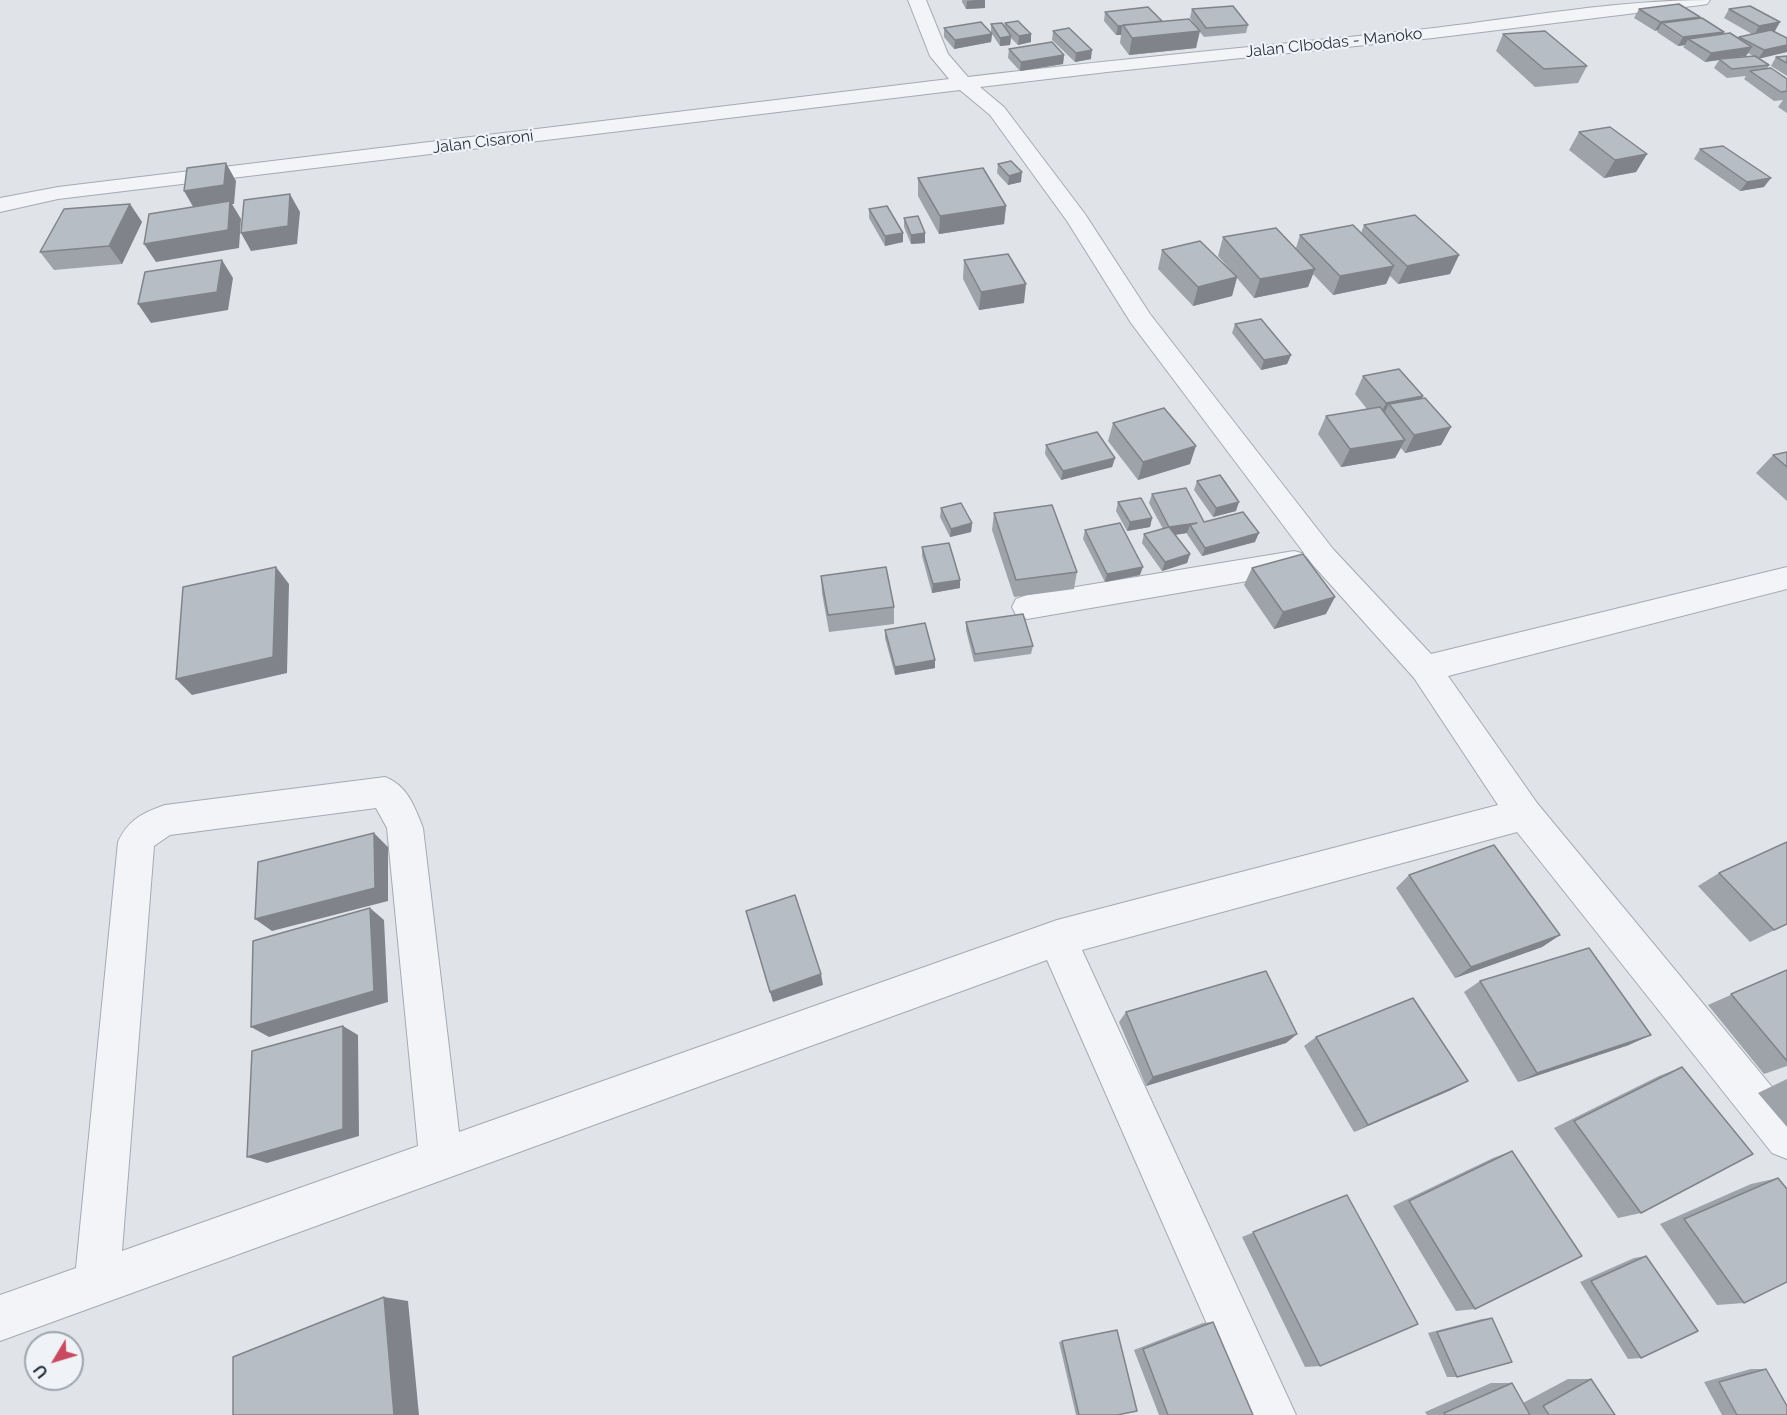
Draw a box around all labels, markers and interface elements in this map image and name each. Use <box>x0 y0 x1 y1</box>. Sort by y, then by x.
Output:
street label: Jalan CIbodas - Manoko <box>1245 24 1423 62</box>
street label: Jalan Cisaroni <box>432 126 534 158</box>
north arrow <box>24 1331 84 1391</box>
text: U <box>30 1361 52 1382</box>

